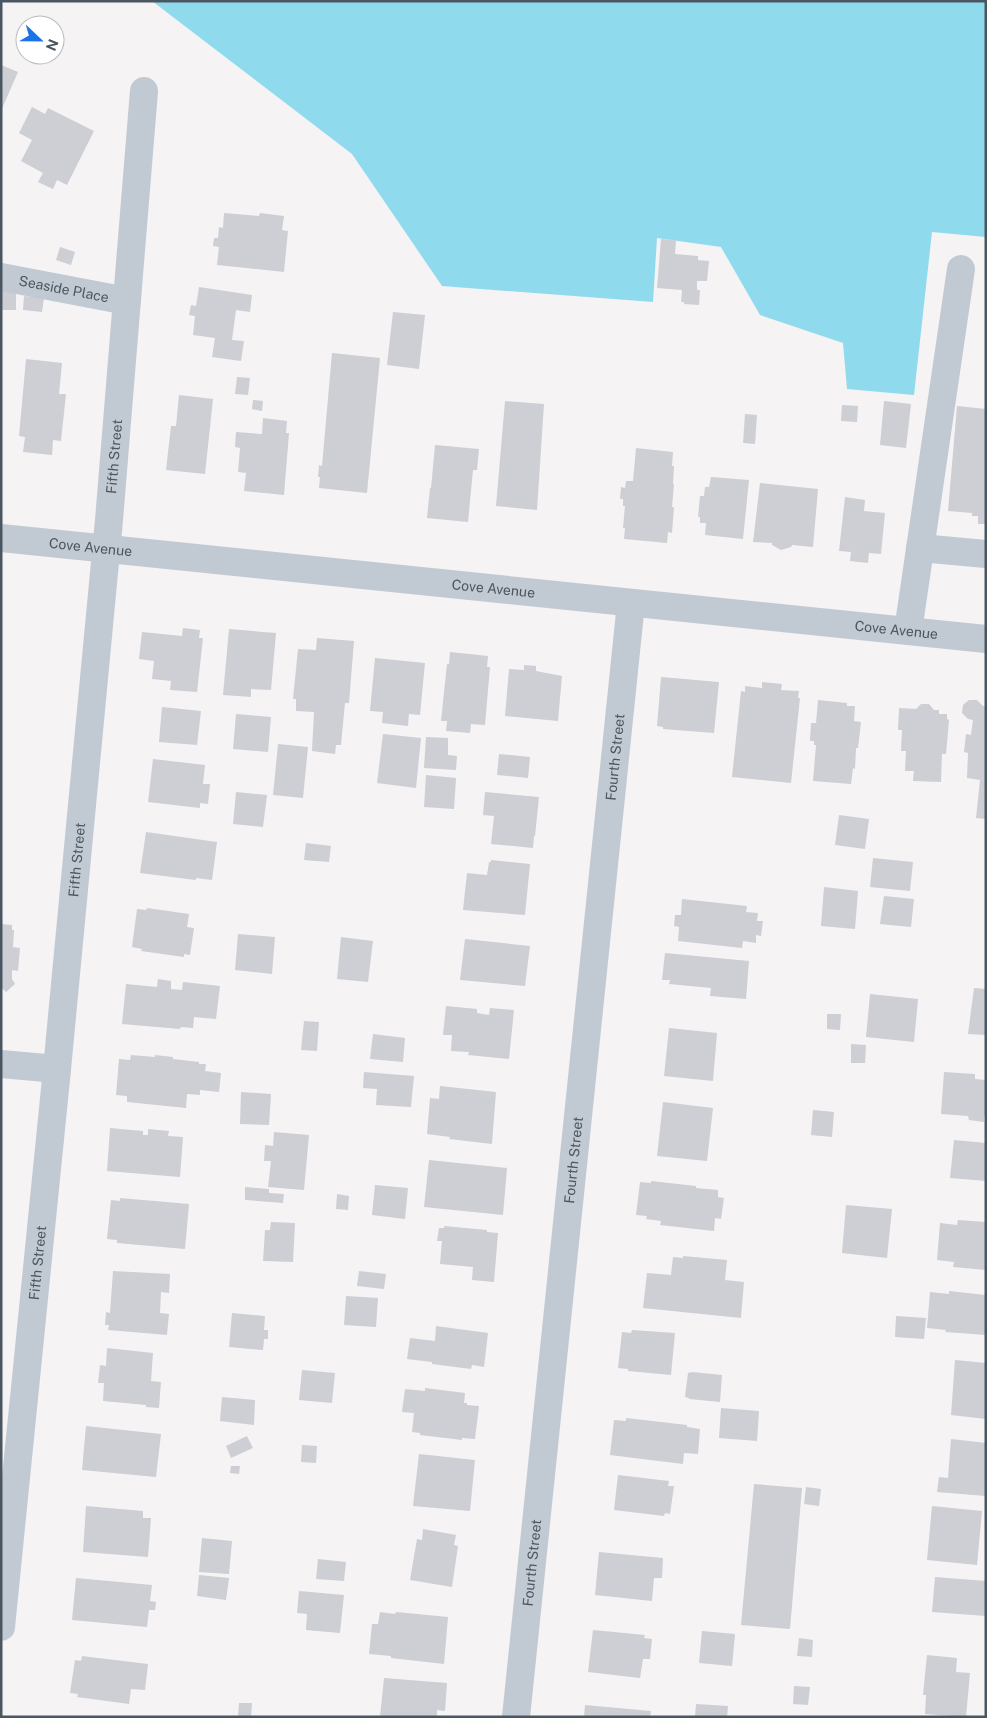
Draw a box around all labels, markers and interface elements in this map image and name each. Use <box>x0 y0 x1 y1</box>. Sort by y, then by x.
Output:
north arrow <box>15 15 65 65</box>
text: N <box>43 37 62 53</box>
street label: Seaside Place <box>17 273 110 305</box>
street label: Fifth Street <box>103 419 125 494</box>
street label: Cove Avenue <box>48 535 133 559</box>
street label: Cove Avenue <box>451 576 536 601</box>
street label: Cove Avenue <box>854 618 939 642</box>
street label: Fourth Street <box>603 713 628 801</box>
street label: Fifth Street <box>65 822 88 898</box>
street label: Fourth Street <box>561 1116 586 1204</box>
street label: Fifth Street <box>26 1225 49 1301</box>
street label: Fourth Street <box>519 1519 544 1607</box>

